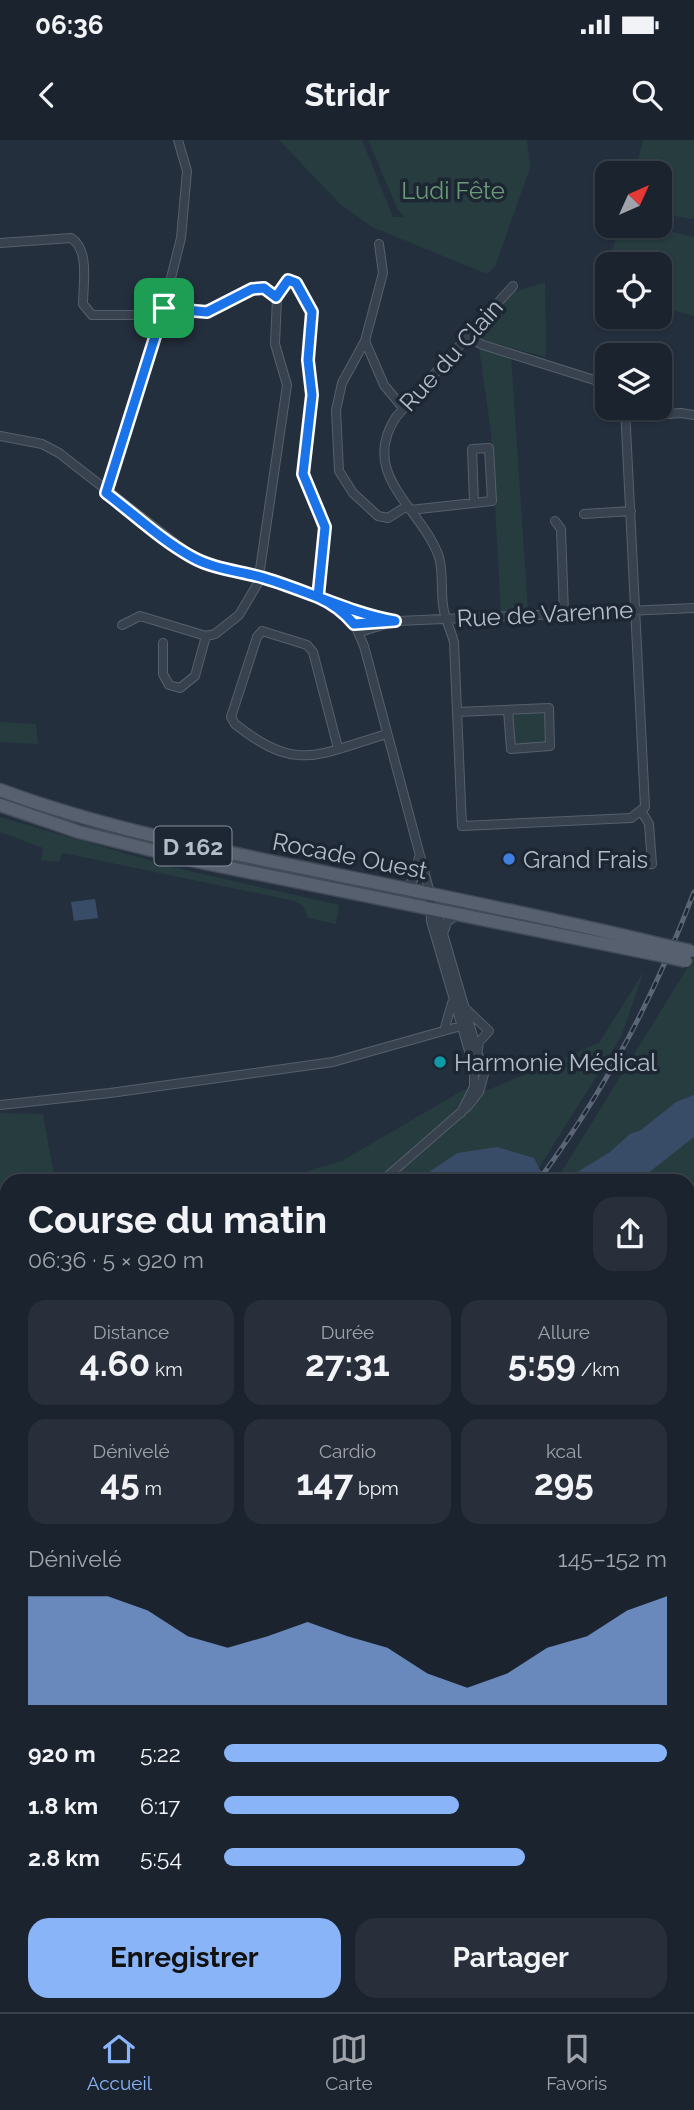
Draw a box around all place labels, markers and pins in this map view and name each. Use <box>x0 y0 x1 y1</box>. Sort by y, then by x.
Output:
pin <box>134 278 194 338</box>
place label: Grand Frais <box>523 845 648 874</box>
marker: Grand Frais <box>501 851 517 867</box>
place label: Harmonie Médical <box>454 1048 657 1077</box>
marker: Harmonie Médical <box>432 1054 448 1070</box>

